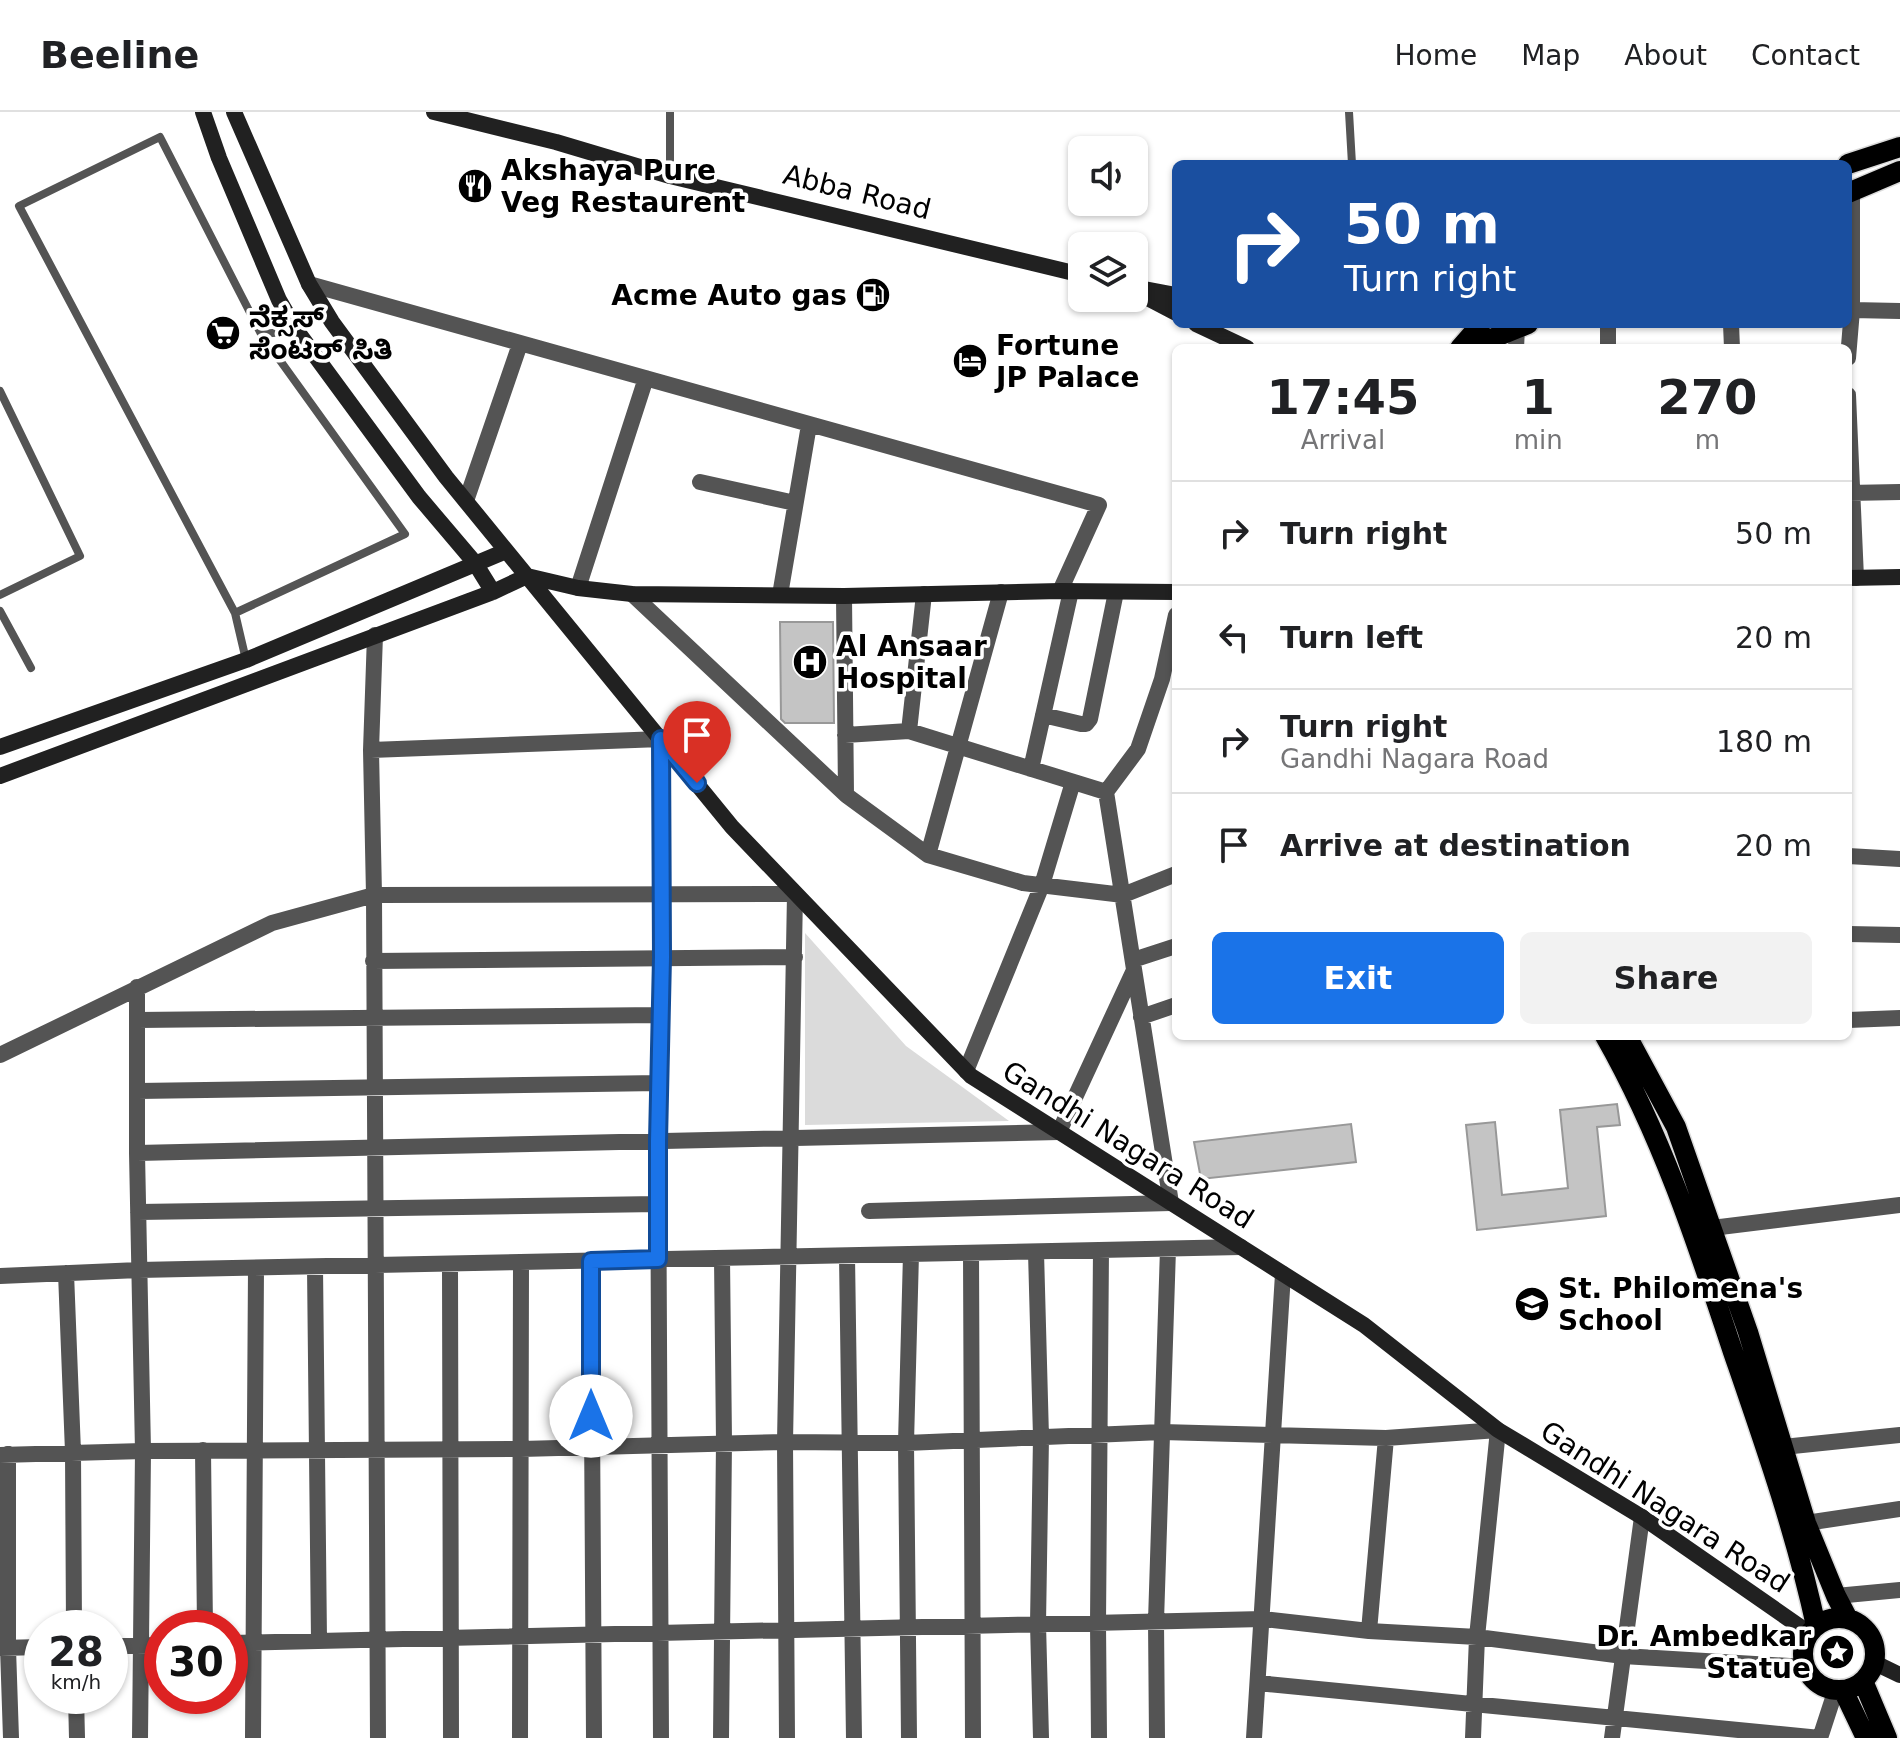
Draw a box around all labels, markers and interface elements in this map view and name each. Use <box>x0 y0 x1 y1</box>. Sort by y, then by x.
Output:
text: Beeline <box>40 33 199 77</box>
text: Home <box>1394 39 1477 72</box>
text: Map <box>1521 39 1580 72</box>
text: About <box>1624 39 1707 72</box>
text: Contact <box>1751 39 1860 72</box>
map controls <box>1068 136 1148 312</box>
button: sound <box>1068 136 1148 216</box>
place label: Akshaya Pure Veg Restaurent <box>501 154 745 219</box>
street label: Abba Road <box>780 158 934 226</box>
restaurant icon: Akshaya Pure Veg Restaurent <box>456 167 494 205</box>
text: 50 m <box>1344 191 1500 256</box>
icon: right <box>1212 192 1316 296</box>
button: layers <box>1068 232 1148 312</box>
text: Turn right <box>1344 258 1516 299</box>
fuel station icon: Acme Auto gas <box>854 276 892 314</box>
place label: Acme Auto gas <box>611 279 847 312</box>
place label: ನೆಕ್ಸಸ್ ಸೆಂಟರ್ ಸಿತಿ <box>249 301 393 366</box>
supermarket icon: ನೆಕ್ಸಸ್ ಸೆಂಟರ್ ಸಿತಿ <box>204 314 242 352</box>
place label: Fortune JP Palace <box>994 329 1139 394</box>
hotel icon: Fortune JP Palace <box>951 342 989 380</box>
text: 17:45 <box>1266 369 1419 425</box>
text: 1 <box>1522 369 1555 425</box>
text: 270 <box>1657 369 1757 425</box>
text: Arrival <box>1301 425 1385 455</box>
text: min <box>1514 425 1563 455</box>
text: m <box>1695 425 1720 455</box>
icon: right <box>1212 511 1256 555</box>
text: Turn right <box>1280 516 1447 551</box>
text: 50 m <box>1735 516 1812 551</box>
icon: left <box>1212 615 1256 659</box>
text: Turn left <box>1280 620 1423 655</box>
text: 20 m <box>1735 620 1812 655</box>
place label: Al Ansaar Hospital <box>836 630 987 695</box>
hospital icon: Al Ansaar Hospital <box>791 643 829 681</box>
pin <box>663 701 731 783</box>
text: Turn right <box>1280 709 1447 744</box>
icon: arrive <box>675 713 719 757</box>
icon: right <box>1212 719 1256 763</box>
text: 180 m <box>1716 724 1812 759</box>
text: Gandhi Nagara Road <box>1280 744 1549 774</box>
icon: arrive <box>1212 823 1256 867</box>
text: Arrive at destination <box>1280 828 1631 863</box>
text: 20 m <box>1735 828 1812 863</box>
button: Exit <box>1212 932 1504 1024</box>
button: Share <box>1520 932 1812 1024</box>
street label: Gandhi Nagara Road <box>996 1054 1260 1236</box>
place label: St. Philomena's School <box>1558 1272 1803 1337</box>
school or university icon: St. Philomena's School <box>1513 1285 1551 1323</box>
position arrow <box>549 1374 633 1458</box>
street label: Gandhi Nagara Road <box>1535 1414 1795 1600</box>
speed limit sign: 30 <box>144 1610 248 1714</box>
place label: Dr. Ambedkar Statue <box>1596 1620 1811 1685</box>
text: 28 <box>48 1629 104 1675</box>
place icon: Dr. Ambedkar Statue <box>1818 1633 1856 1671</box>
text: km/h <box>51 1670 101 1694</box>

